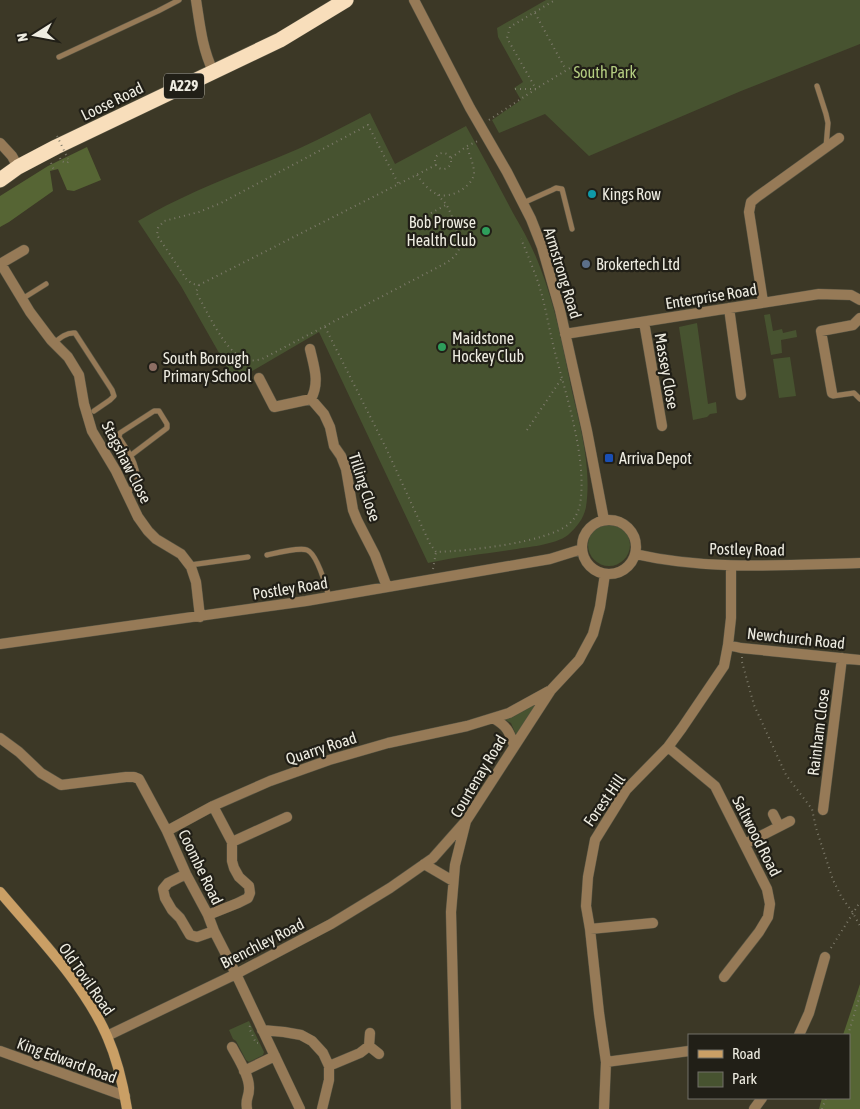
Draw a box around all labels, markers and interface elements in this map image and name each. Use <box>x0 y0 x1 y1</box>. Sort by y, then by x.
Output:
north arrow <box>10 10 60 60</box>
text: N <box>14 32 31 43</box>
park label: South Park <box>573 63 637 81</box>
road number: A229 <box>164 74 204 98</box>
street label: Loose Road <box>78 78 146 124</box>
place label: Kings Row <box>602 185 661 204</box>
marker: Kings Row <box>586 188 598 200</box>
place label: Bob Prowse Health Club <box>406 213 476 249</box>
marker: Bob Prowse Health Club <box>480 225 492 237</box>
street label: Armstrong Road <box>540 225 585 321</box>
place label: Brokertech Ltd <box>596 255 680 273</box>
marker: Brokertech Ltd <box>580 258 592 270</box>
street label: Enterprise Road <box>664 280 758 313</box>
place label: Maidstone Hockey Club <box>452 329 524 366</box>
street label: Massey Close <box>650 331 683 411</box>
marker: Maidstone Hockey Club <box>436 341 448 353</box>
place label: South Borough Primary School <box>163 349 252 386</box>
marker: South Borough Primary School <box>147 361 159 373</box>
street label: Stagshaw Close <box>98 418 155 507</box>
place label: Arriva Depot <box>619 449 692 468</box>
street label: Tilling Close <box>345 450 385 524</box>
marker: Arriva Depot <box>603 452 615 464</box>
street label: Postley Road <box>709 539 785 560</box>
street label: Postley Road <box>251 573 329 604</box>
street label: Newchurch Road <box>746 624 846 652</box>
street label: Rainham Close <box>804 687 832 777</box>
street label: Quarry Road <box>283 728 359 769</box>
street label: Courtenay Road <box>446 731 511 821</box>
street label: Forest Hill <box>580 770 629 830</box>
street label: Saltwood Road <box>729 793 785 879</box>
street label: Coombe Road <box>175 826 227 908</box>
street label: Brenchley Road <box>217 914 307 973</box>
street label: Old Tovil Road <box>56 939 118 1019</box>
street label: King Edward Road <box>14 1034 119 1087</box>
legend <box>688 1034 850 1099</box>
text: Road <box>732 1045 761 1062</box>
text: Park <box>732 1070 757 1087</box>

